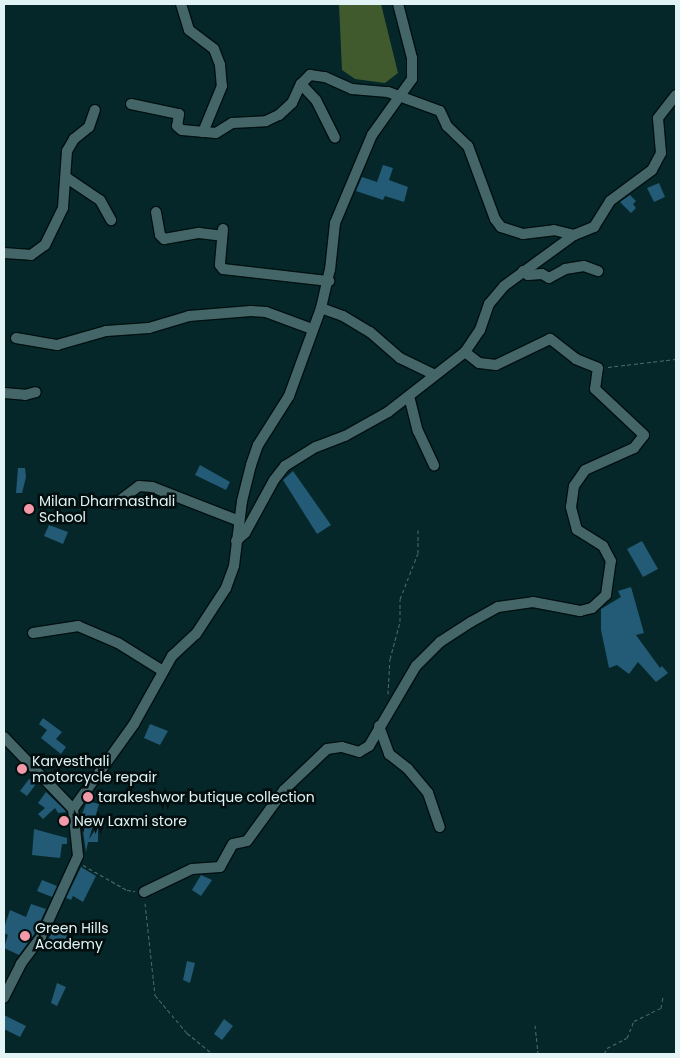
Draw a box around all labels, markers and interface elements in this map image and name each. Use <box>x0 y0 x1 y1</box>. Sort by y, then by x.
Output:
place label: Milan Dharmasthali School <box>39 493 175 526</box>
marker: Milan Dharmasthali School <box>23 503 35 515</box>
place label: Karvesthali motorcycle repair <box>32 753 157 786</box>
marker: Karvesthali motorcycle repair <box>16 763 28 775</box>
place label: tarakeshwor butique collection <box>98 789 315 805</box>
marker: tarakeshwor butique collection <box>82 791 94 803</box>
place label: New Laxmi store <box>74 813 187 829</box>
marker: New Laxmi store <box>58 815 70 827</box>
place label: Green Hills Academy <box>35 920 108 952</box>
marker: Green Hills Academy <box>19 930 31 942</box>

